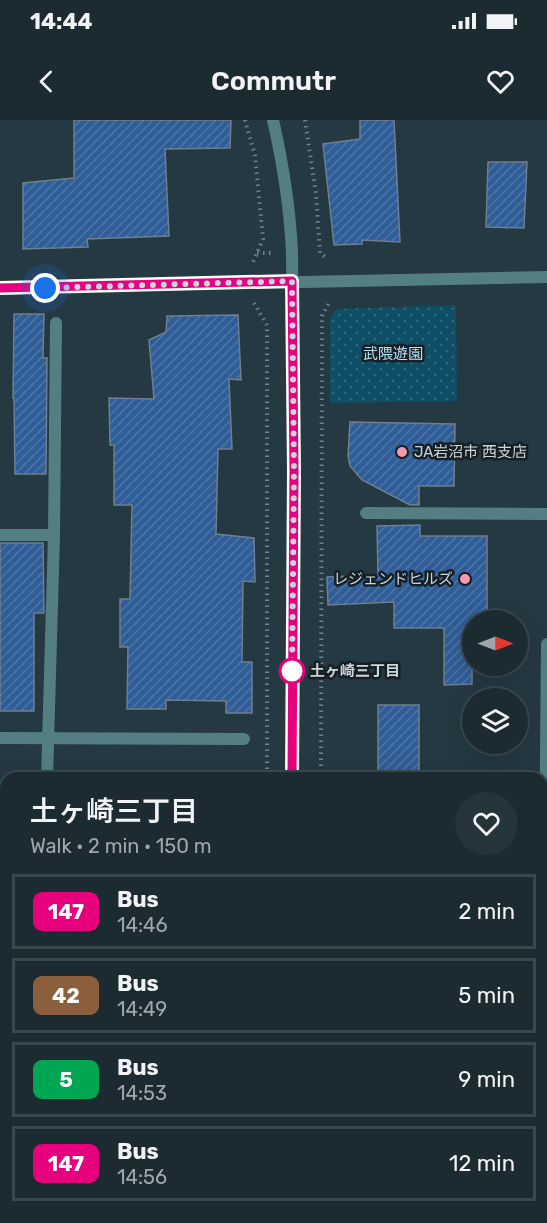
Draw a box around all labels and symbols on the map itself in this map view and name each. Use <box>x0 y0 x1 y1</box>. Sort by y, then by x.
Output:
your location <box>30 273 60 303</box>
park label: 武隈遊園 <box>363 345 423 363</box>
place label: JA岩沼市 西支店 <box>414 443 527 461</box>
marker: JA岩沼市 西支店 <box>395 445 409 459</box>
place label: レジェンドヒルズ <box>333 570 453 588</box>
marker: レジェンドヒルズ <box>458 572 472 586</box>
north arrow <box>462 610 528 676</box>
marker: 土ヶ崎三丁目 <box>279 658 305 684</box>
place label: 土ヶ崎三丁目 <box>310 662 400 680</box>

